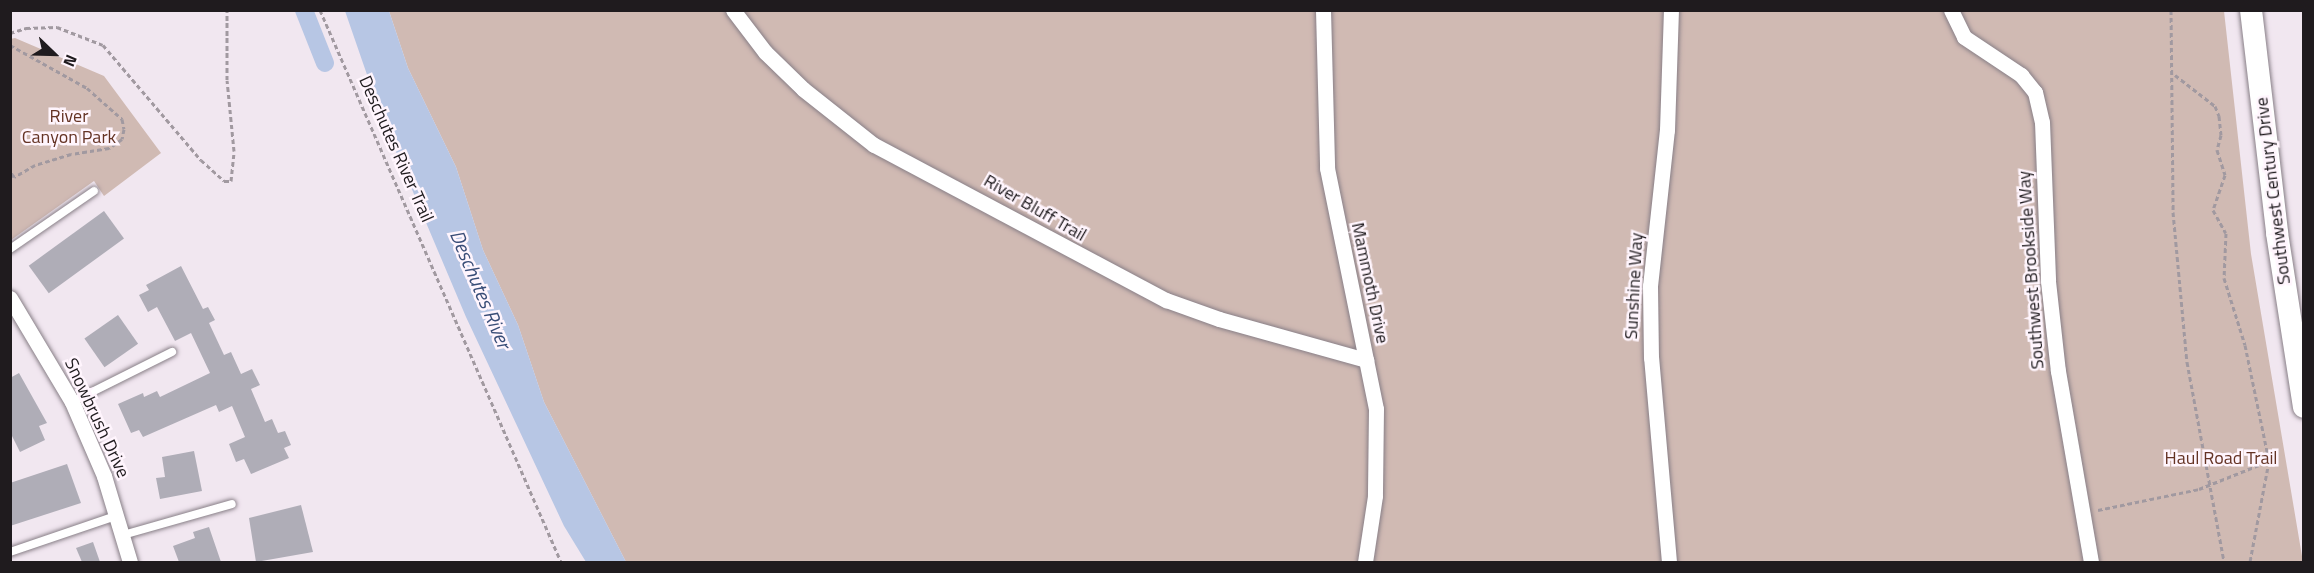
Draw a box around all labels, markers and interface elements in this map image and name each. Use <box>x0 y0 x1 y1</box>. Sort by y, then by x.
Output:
north arrow <box>24 24 84 84</box>
text: N <box>57 51 84 71</box>
street label: Deschutes River Trail <box>354 72 438 226</box>
street label: Southwest Century Drive <box>2251 96 2295 286</box>
park label: River Canyon Park <box>22 106 116 148</box>
street label: River Bluff Trail <box>980 170 1090 246</box>
street label: Southwest Brookside Way <box>2013 170 2049 370</box>
street label: Mammoth Drive <box>1347 221 1393 345</box>
water label: Deschutes River <box>445 226 517 352</box>
street label: Sunshine Way <box>1620 232 1648 340</box>
street label: Snowbrush Drive <box>60 355 134 481</box>
park label: Haul Road Trail <box>2164 447 2278 469</box>

